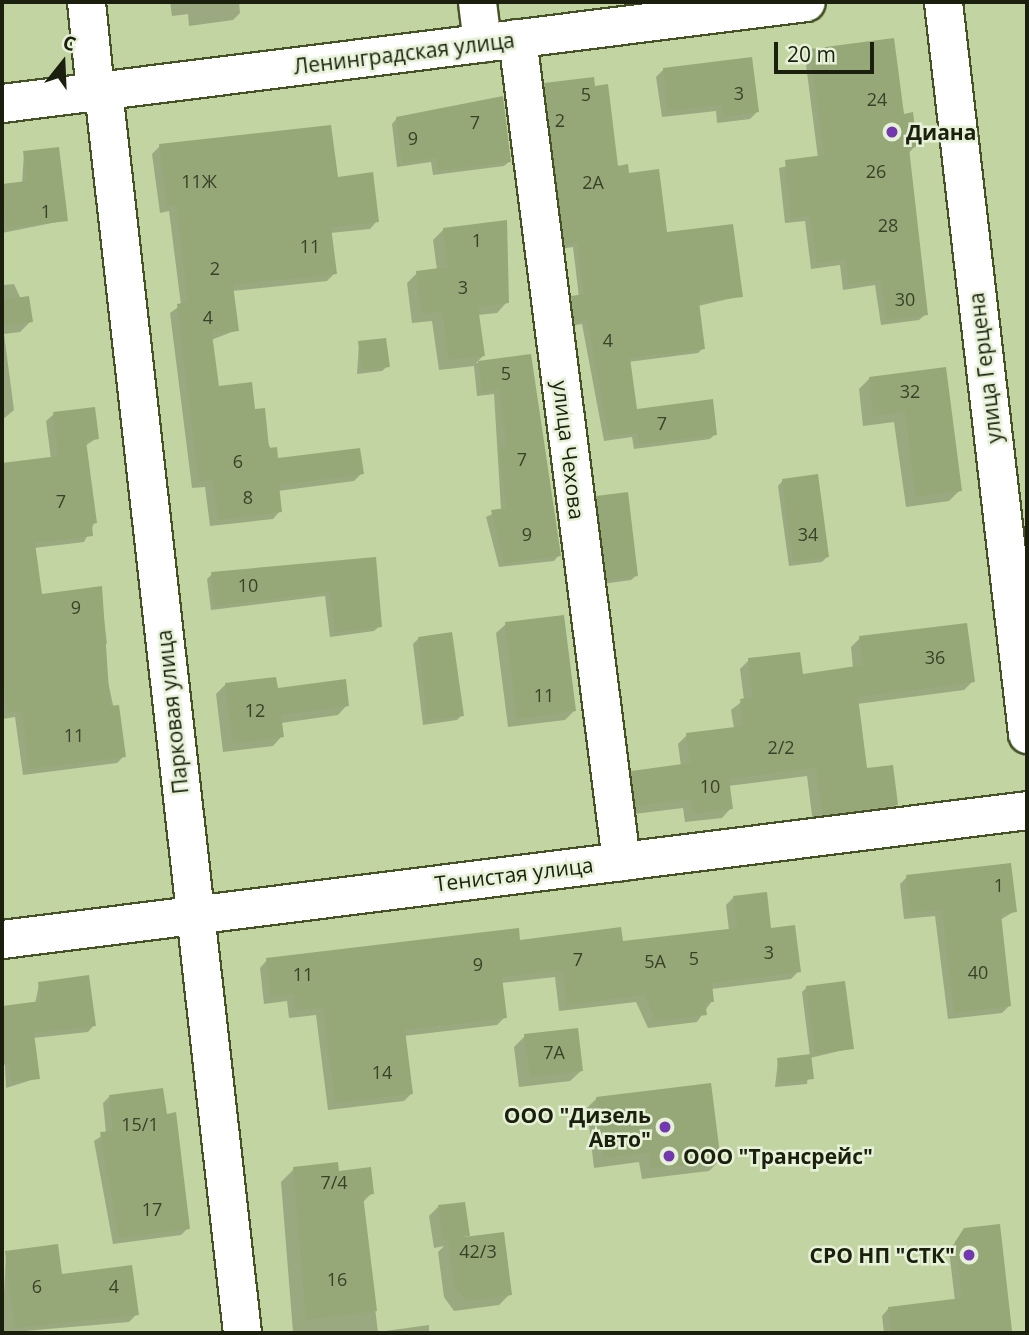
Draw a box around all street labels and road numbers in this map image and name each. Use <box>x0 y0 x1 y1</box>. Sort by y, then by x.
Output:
street label: Ленинградская улица <box>292 27 516 79</box>
street label: улица Герцена <box>963 291 1007 445</box>
street label: улица Чехова <box>548 379 590 521</box>
street label: Парковая улица <box>151 629 193 795</box>
street label: Тенистая улица <box>433 852 595 896</box>

